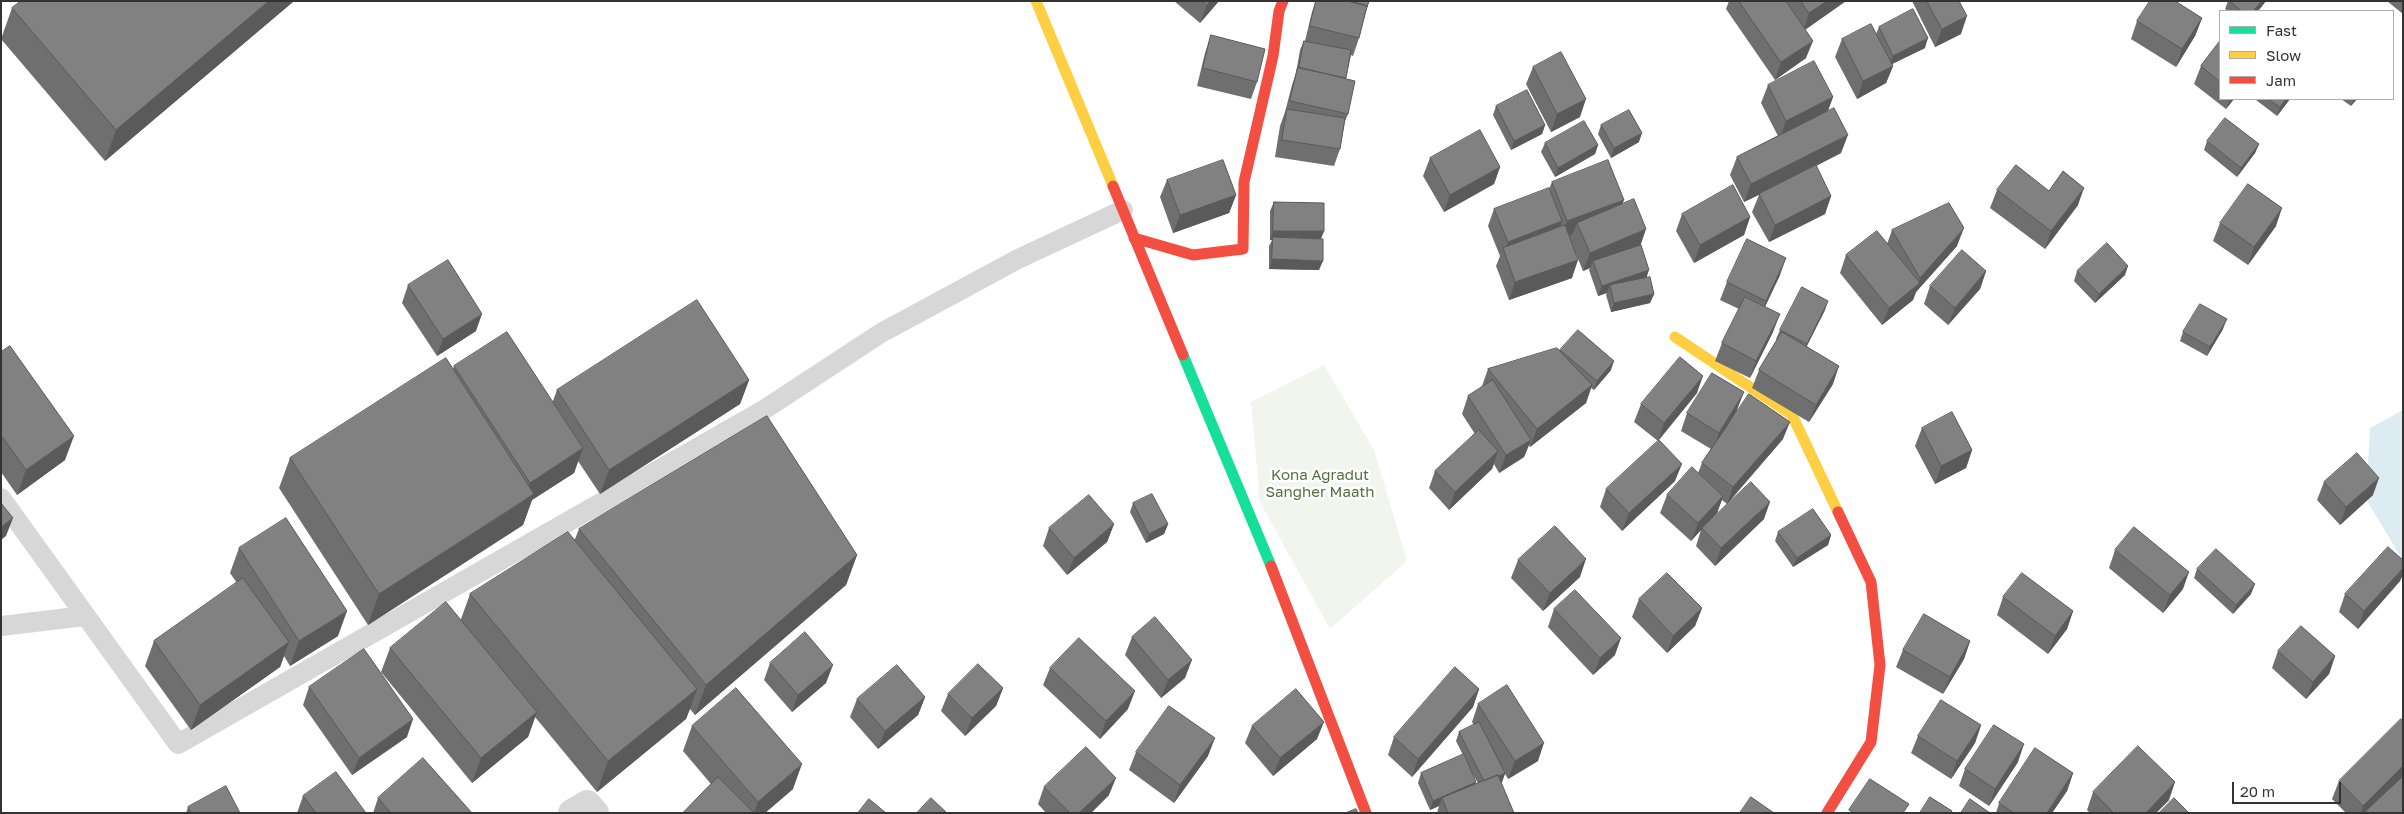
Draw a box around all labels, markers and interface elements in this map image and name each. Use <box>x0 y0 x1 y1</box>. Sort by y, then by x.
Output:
legend <box>2219 10 2394 100</box>
text: Fast <box>2266 21 2297 39</box>
text: Slow <box>2266 46 2301 64</box>
text: Jam <box>2266 71 2296 89</box>
park label: Kona Agradut Sangher Maath <box>1266 466 1374 501</box>
scale bar <box>2234 772 2343 804</box>
text: 20 m <box>2240 782 2275 800</box>

